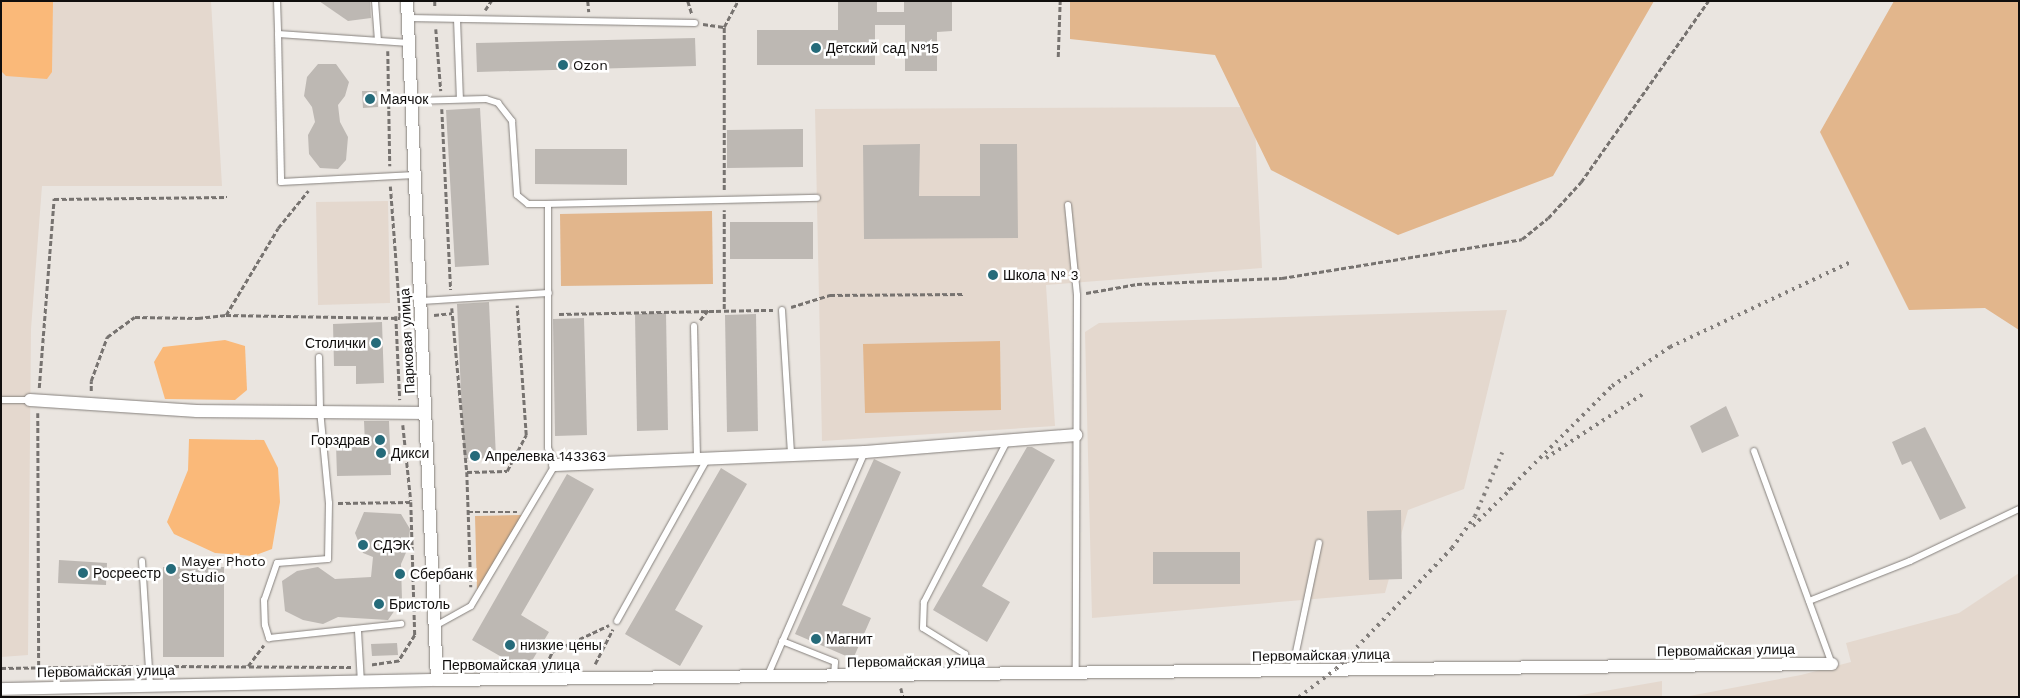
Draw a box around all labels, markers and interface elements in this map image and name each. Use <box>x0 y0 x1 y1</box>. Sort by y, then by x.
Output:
place label: Детский сад №15 <box>826 40 939 56</box>
marker: Детский сад №15 <box>810 42 822 54</box>
place label: Ozon <box>573 57 608 73</box>
marker: Ozon <box>557 59 569 71</box>
place label: Маячок <box>380 91 428 107</box>
marker: Маячок <box>364 93 376 105</box>
place label: Школа № 3 <box>1003 267 1079 283</box>
marker: Школа № 3 <box>987 269 999 281</box>
street label: Парковая улица <box>396 288 418 394</box>
place label: Столички <box>305 335 366 351</box>
marker: Столички <box>370 337 382 349</box>
place label: Горздрав <box>311 432 370 448</box>
marker: Горздрав <box>374 434 386 446</box>
place label: Дикси <box>391 445 429 461</box>
marker: Дикси <box>375 447 387 459</box>
place label: Апрелевка 143363 <box>485 448 606 464</box>
marker: Апрелевка 143363 <box>469 450 481 462</box>
place label: СДЭК <box>373 537 411 553</box>
marker: СДЭК <box>357 539 369 551</box>
place label: Mayer Photo Studio <box>181 553 266 586</box>
marker: Mayer Photo Studio <box>165 563 177 575</box>
place label: Росреестр <box>93 565 161 581</box>
place label: Сбербанк <box>410 566 473 582</box>
marker: Росреестр <box>77 567 89 579</box>
marker: Сбербанк <box>394 568 406 580</box>
place label: Бристоль <box>389 596 450 612</box>
marker: Бристоль <box>373 598 385 610</box>
place label: Магнит <box>826 631 873 647</box>
marker: Магнит <box>810 633 822 645</box>
place label: низкие цены <box>520 637 602 653</box>
marker: низкие цены <box>504 639 516 651</box>
street label: Первомайская улица <box>1657 640 1795 660</box>
street label: Первомайская улица <box>1252 645 1390 665</box>
street label: Первомайская улица <box>847 651 985 671</box>
street label: Первомайская улица <box>442 657 580 673</box>
street label: Первомайская улица <box>37 661 175 681</box>

